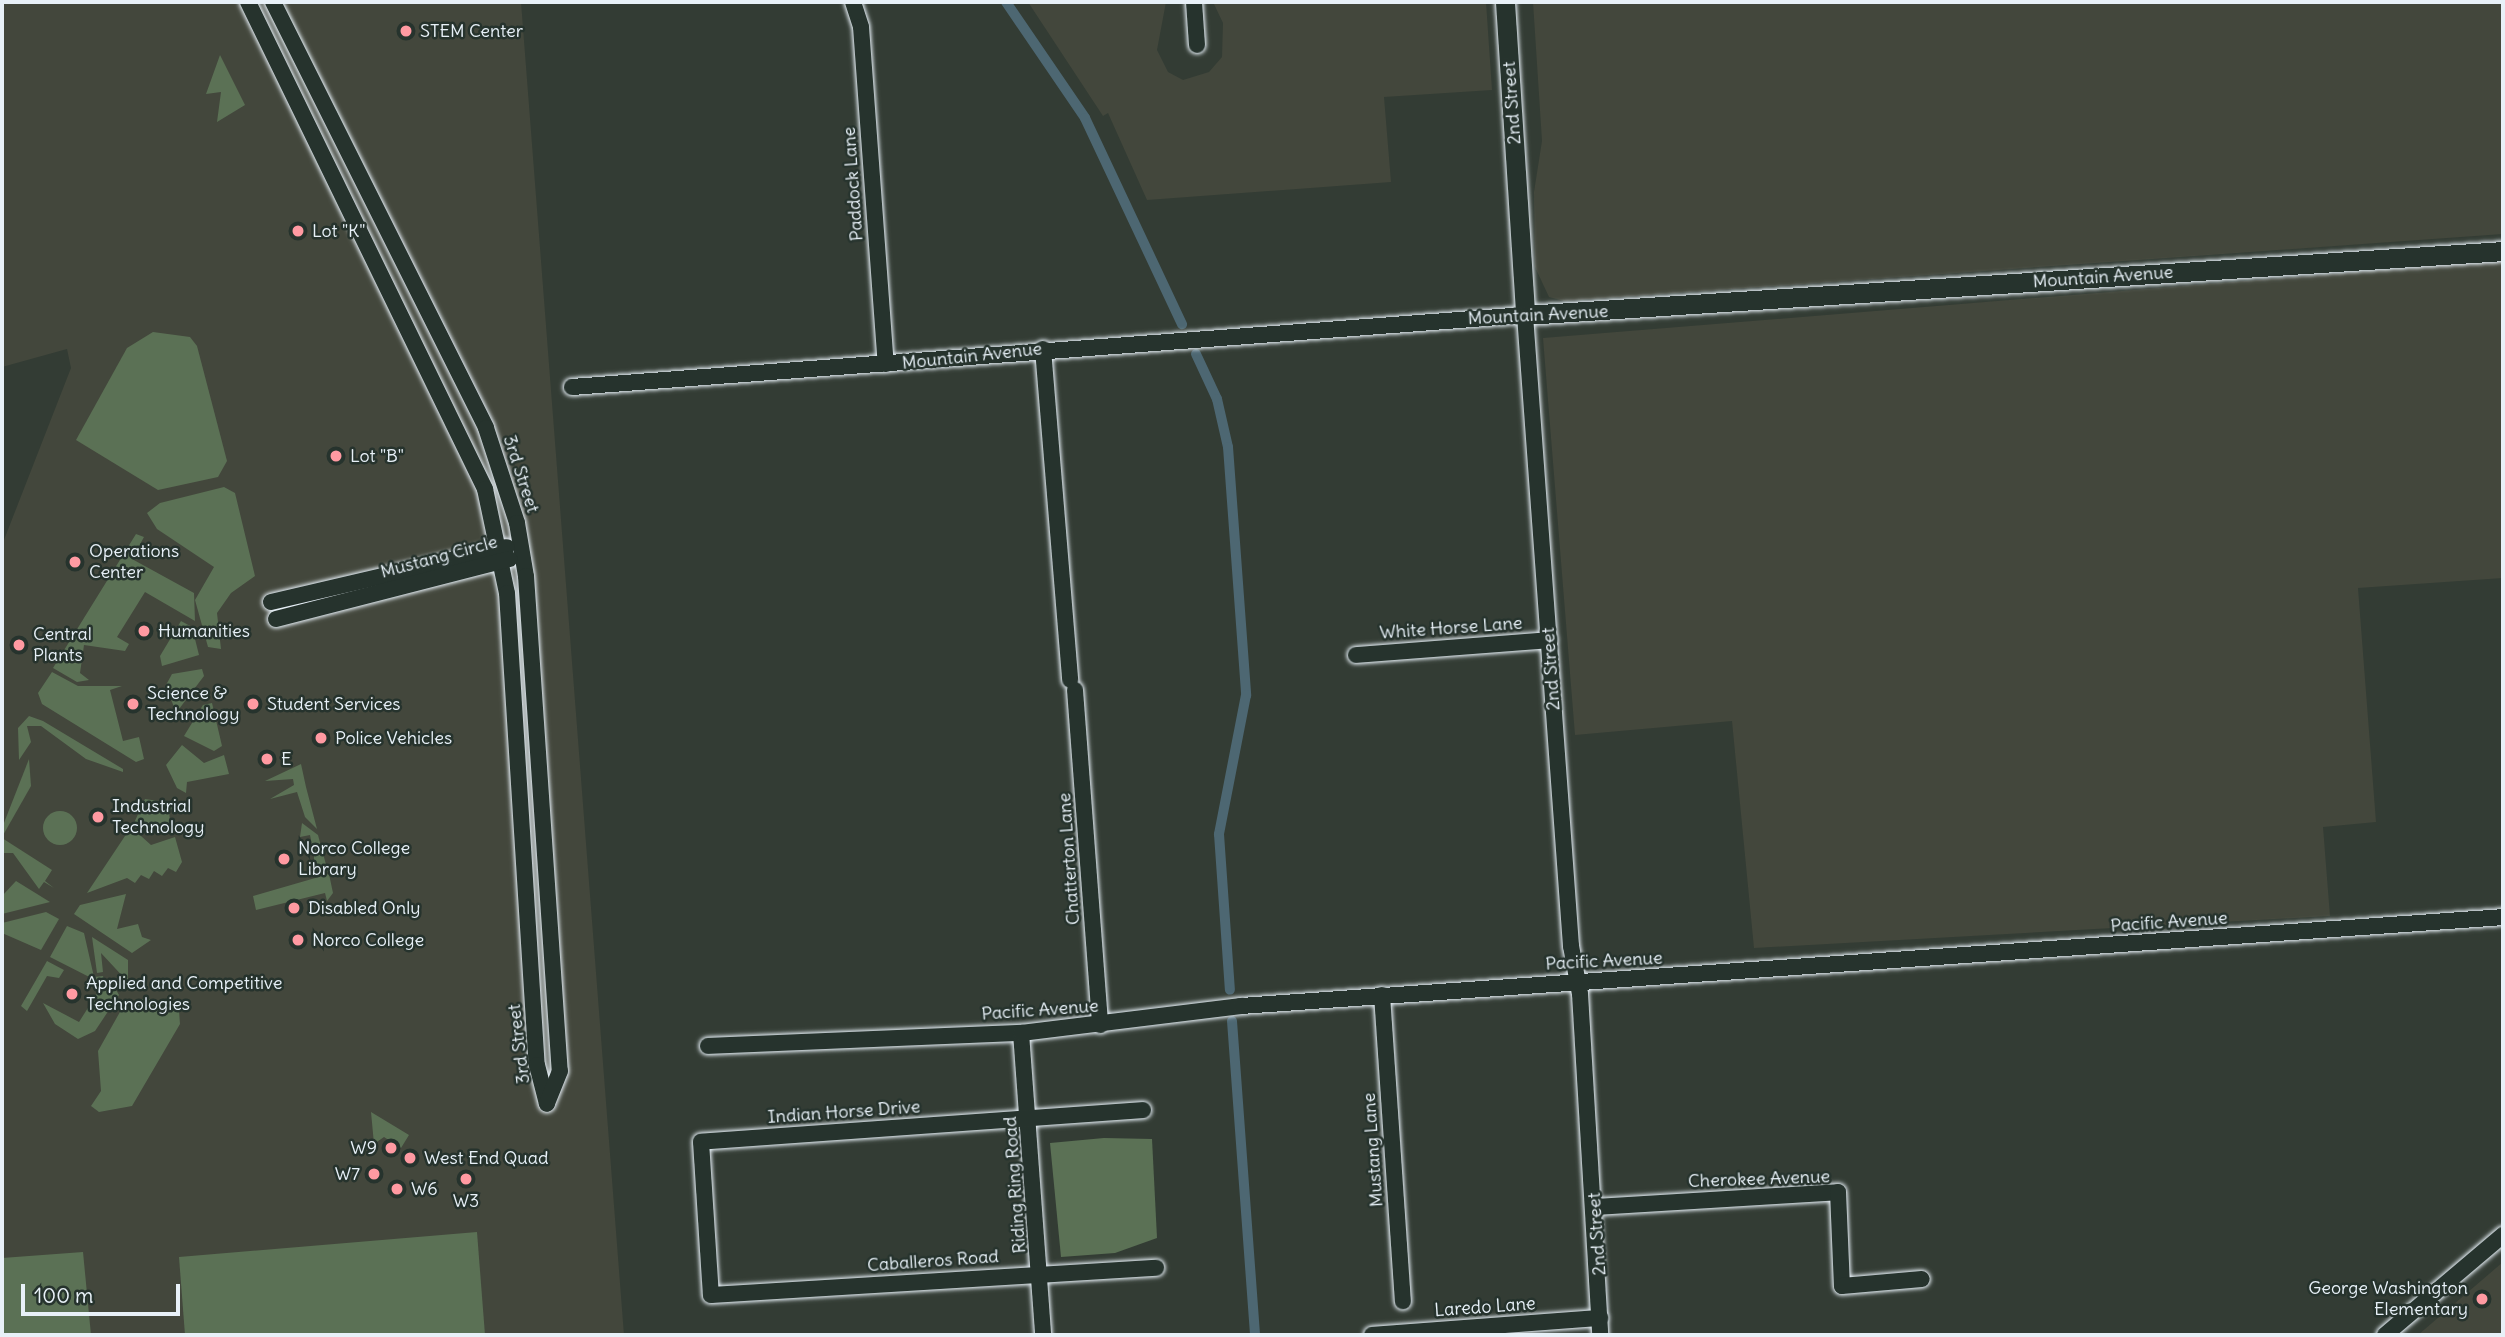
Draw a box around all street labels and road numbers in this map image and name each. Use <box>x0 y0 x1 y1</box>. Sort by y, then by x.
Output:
street label: 2nd Street <box>1498 61 1526 145</box>
street label: Paddock Lane <box>838 126 868 242</box>
street label: Mountain Avenue <box>2032 261 2174 293</box>
street label: Mountain Avenue <box>1467 301 1609 329</box>
street label: Mountain Avenue <box>901 338 1043 374</box>
street label: 3rd Street <box>498 432 544 516</box>
street label: Mustang Circle <box>378 531 500 583</box>
street label: White Horse Lane <box>1379 612 1523 644</box>
street label: 2nd Street <box>1537 627 1565 711</box>
street label: Chatterton Lane <box>1054 792 1084 926</box>
street label: Pacific Avenue <box>2110 907 2228 937</box>
street label: Pacific Avenue <box>1545 947 1663 975</box>
street label: Pacific Avenue <box>981 995 1099 1025</box>
street label: 3rd Street <box>503 1003 535 1085</box>
street label: Mustang Lane <box>1358 1092 1388 1208</box>
street label: Indian Horse Drive <box>767 1096 921 1128</box>
street label: Riding Ring Road <box>999 1116 1031 1254</box>
street label: Cherokee Avenue <box>1688 1166 1830 1192</box>
street label: 2nd Street <box>1583 1192 1611 1276</box>
street label: Caballeros Road <box>866 1246 1000 1276</box>
street label: Laredo Lane <box>1434 1293 1536 1321</box>

